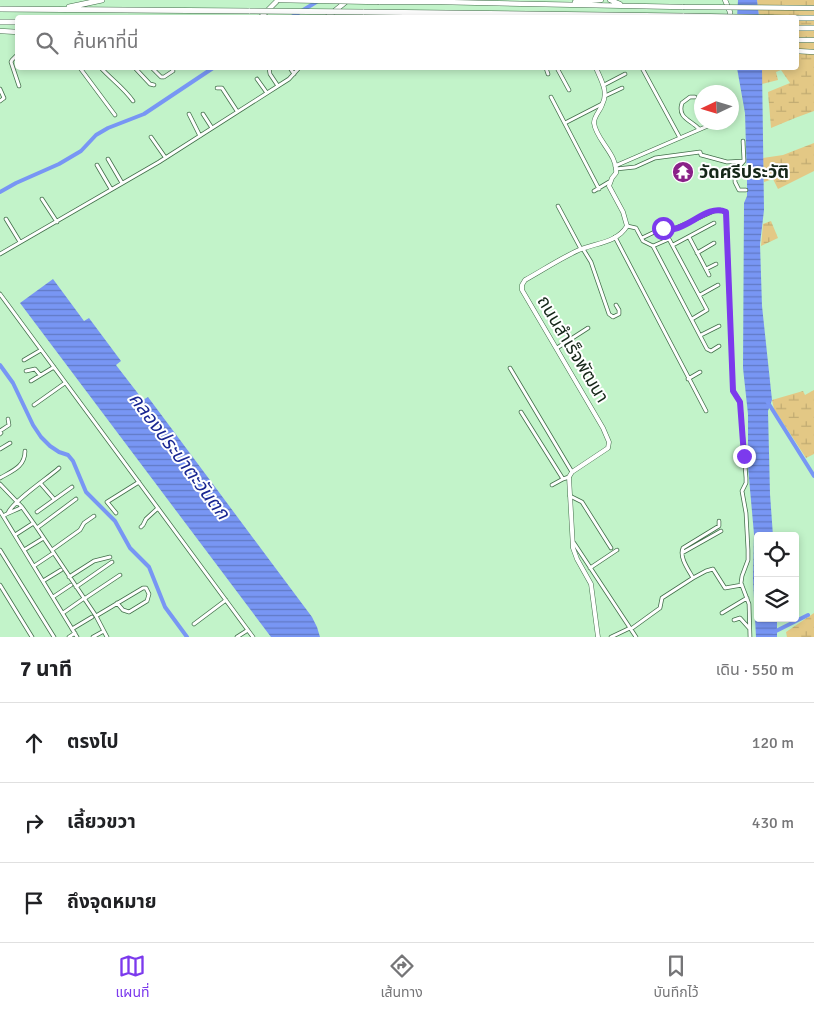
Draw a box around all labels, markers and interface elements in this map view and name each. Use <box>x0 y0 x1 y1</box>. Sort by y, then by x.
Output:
search box <box>15 15 799 70</box>
icon: search <box>33 29 61 57</box>
text: ค้นหาที่นี่ <box>73 30 138 54</box>
north arrow <box>694 85 739 130</box>
temple icon: วัดศรีประวัติ <box>671 160 695 184</box>
place label: วัดศรีประวัติ <box>699 161 789 183</box>
route start <box>652 217 675 240</box>
street label: ถนนสำเร็จพัฒนา <box>532 291 614 407</box>
water label: คลองประปาตะวันตก <box>123 388 235 525</box>
route end <box>733 445 756 468</box>
map controls <box>754 532 799 622</box>
button: locate <box>754 532 799 577</box>
button: layers <box>754 577 799 622</box>
text: 7 นาที <box>20 656 72 682</box>
text: เดิน · 550 m <box>716 660 794 680</box>
icon: ahead <box>20 729 48 757</box>
text: ตรงไป <box>67 730 119 754</box>
text: 120 m <box>752 733 794 753</box>
icon: right <box>20 809 48 837</box>
text: เลี้ยวขวา <box>67 810 136 834</box>
text: 430 m <box>752 813 794 833</box>
icon: arrive <box>20 889 48 917</box>
text: ถึงจุดหมาย <box>67 890 157 914</box>
tab: แผนที่ <box>115 952 150 1003</box>
tab: เส้นทาง <box>380 952 423 1003</box>
tab: บันทึกไว้ <box>654 952 699 1003</box>

